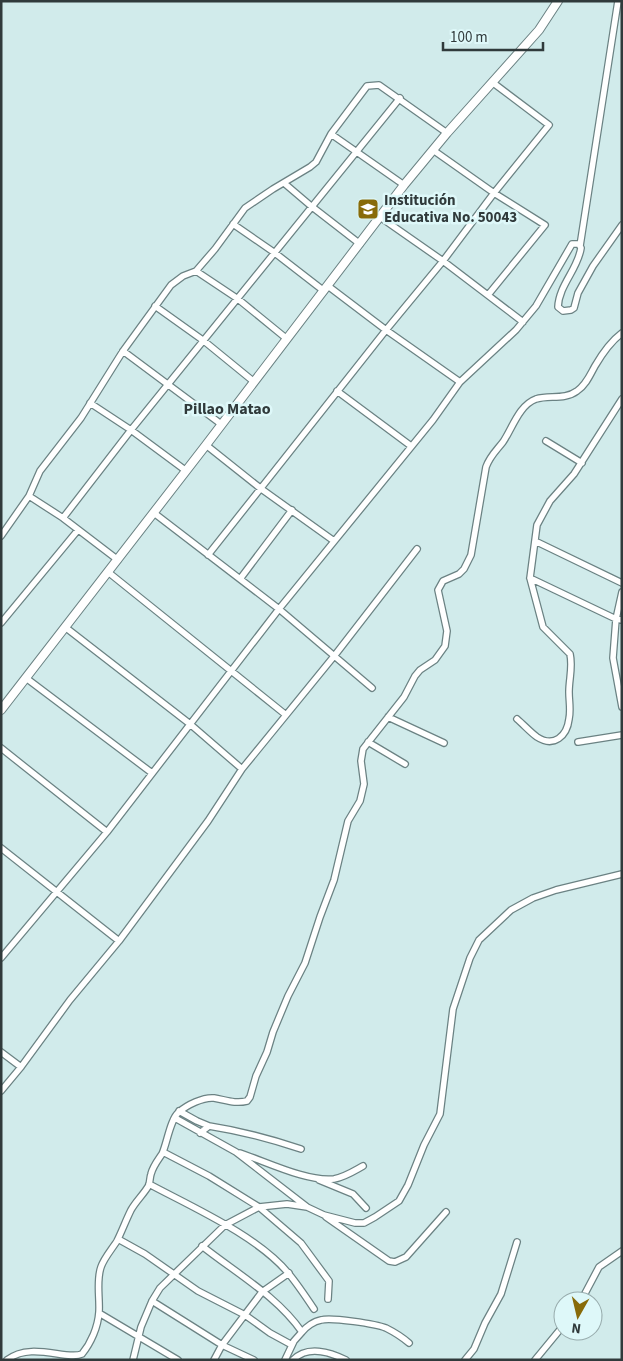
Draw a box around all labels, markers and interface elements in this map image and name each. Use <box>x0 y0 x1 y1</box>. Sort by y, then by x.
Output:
scale bar <box>443 20 543 52</box>
text: 100 m <box>450 27 488 48</box>
place label: Institución Educativa No. 50043 <box>384 190 517 228</box>
school or university icon: Institución Educativa No. 50043 <box>356 197 380 221</box>
district label: Pillao Matao <box>183 398 271 420</box>
north arrow <box>553 1291 603 1341</box>
text: N <box>570 1317 582 1338</box>

